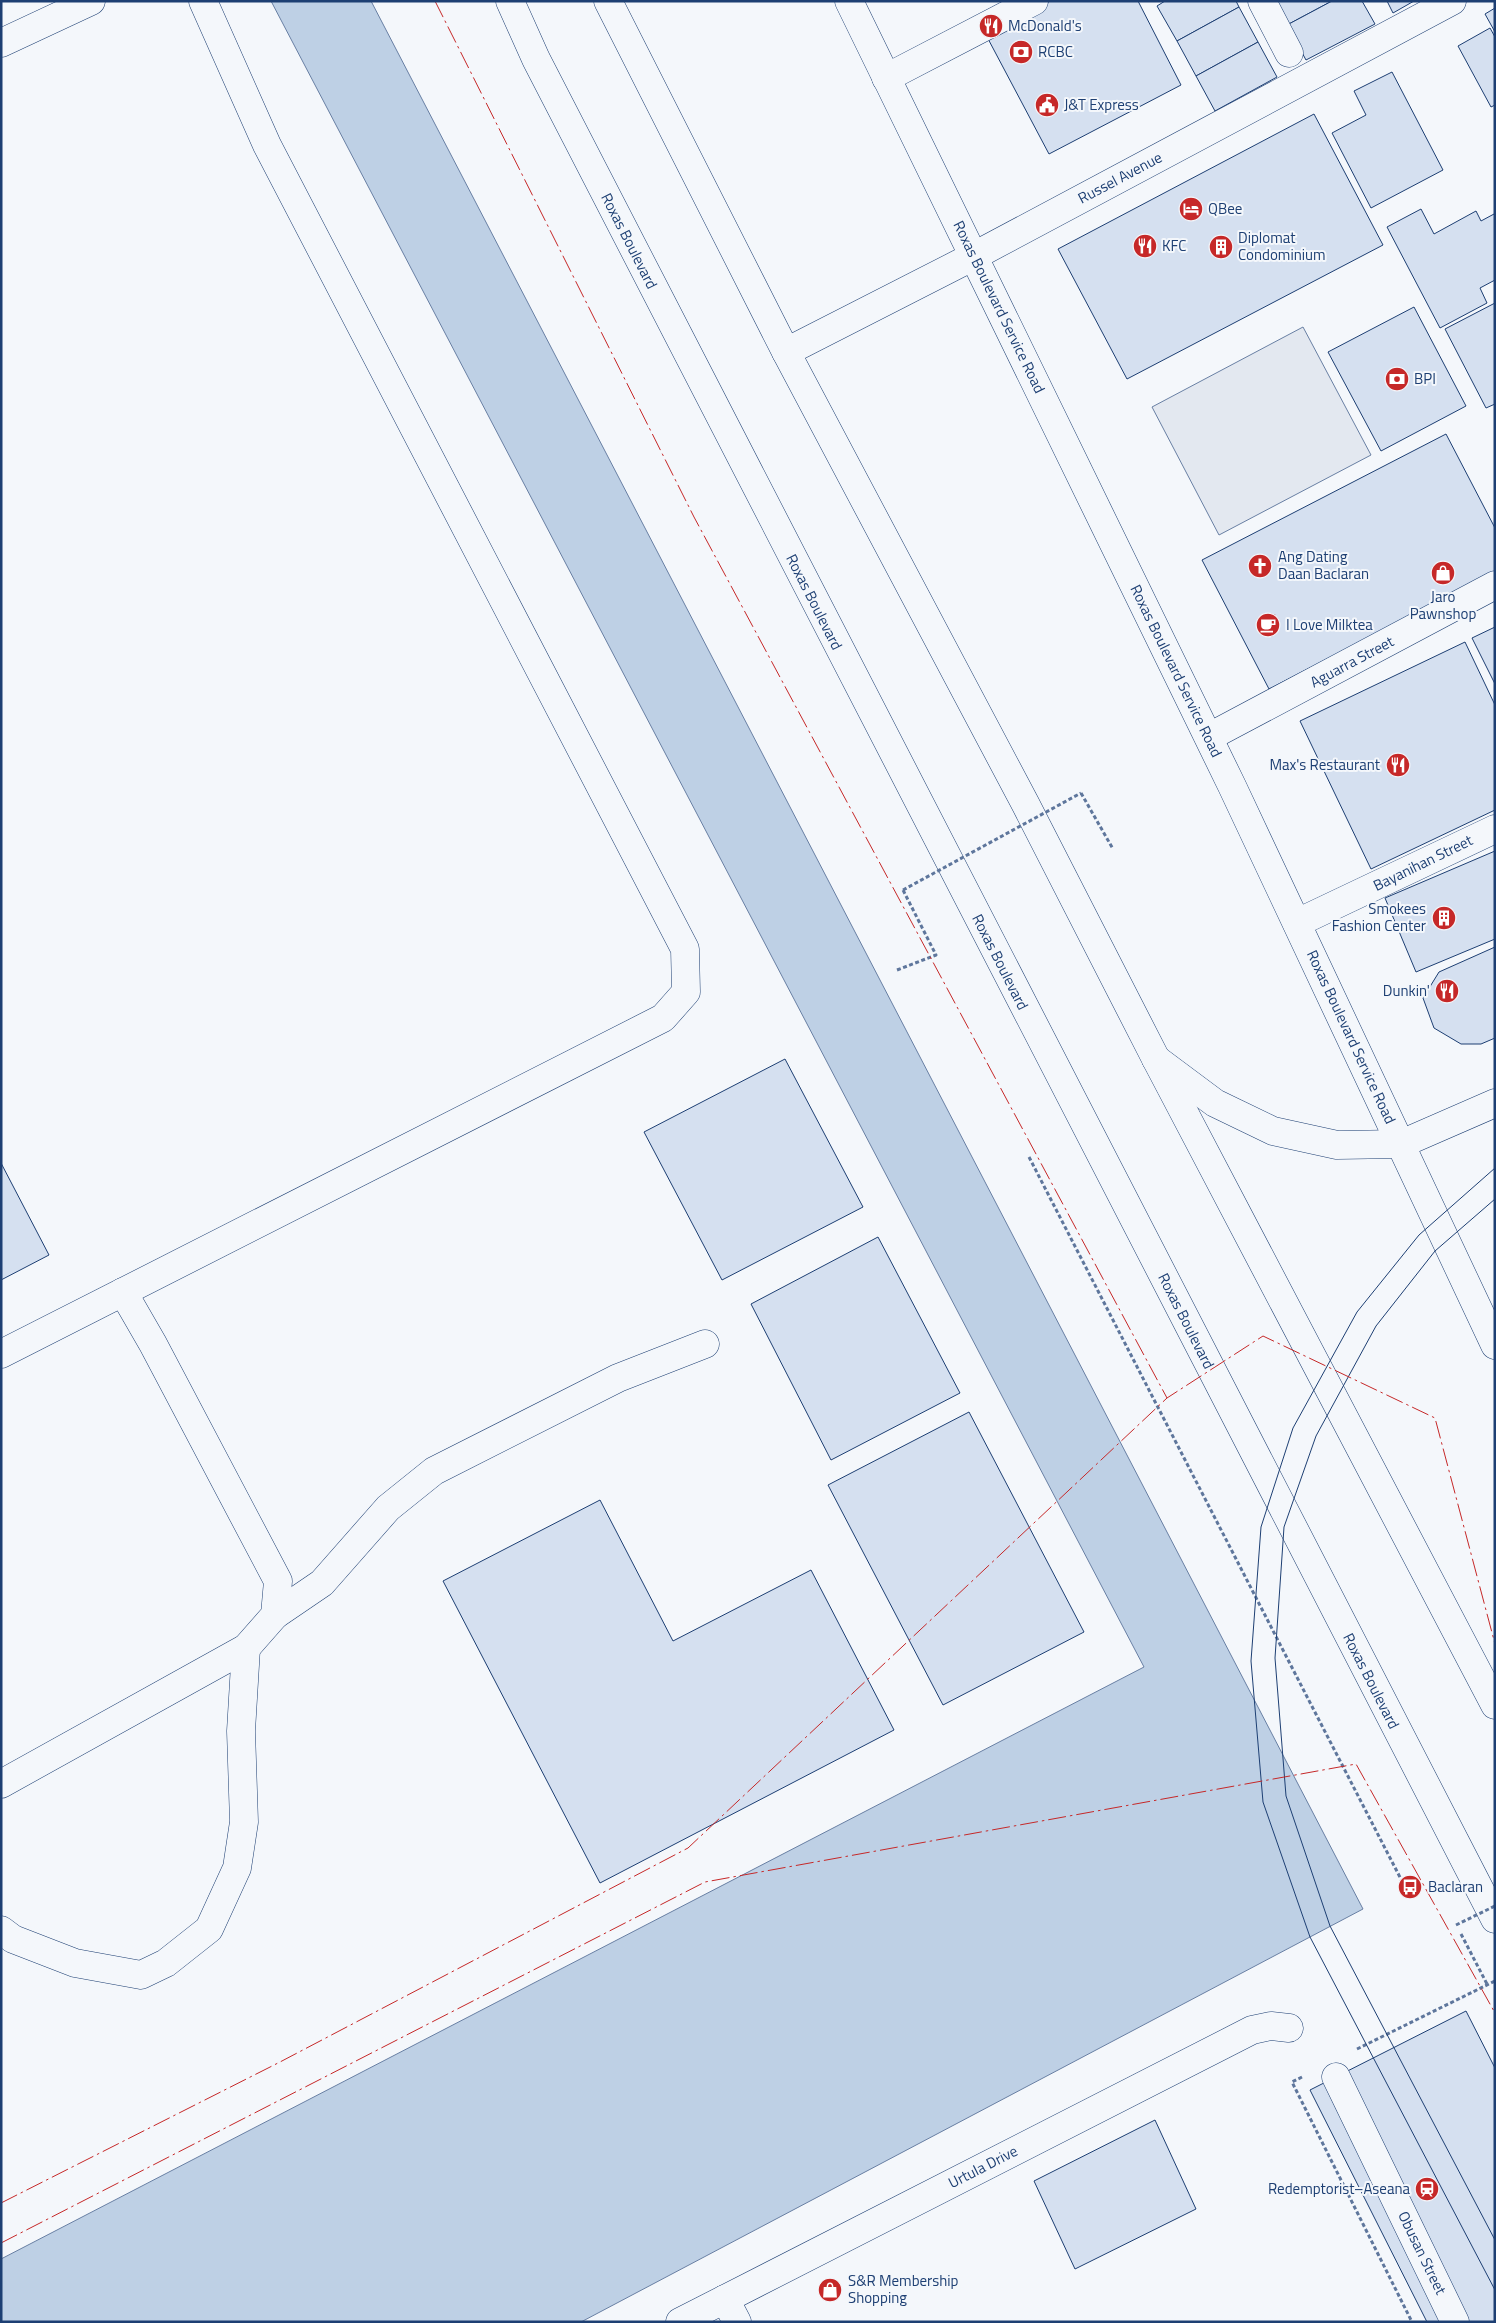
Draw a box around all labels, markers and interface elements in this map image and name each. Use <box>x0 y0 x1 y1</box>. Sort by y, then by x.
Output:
restaurant icon: McDonald's <box>978 13 1004 39</box>
place label: McDonald's <box>1008 14 1082 37</box>
bank icon: RCBC <box>1008 39 1034 65</box>
place label: RCBC <box>1038 40 1073 63</box>
public building icon: J&T Express <box>1034 92 1060 118</box>
place label: J&T Express <box>1064 93 1139 116</box>
street label: Russel Avenue <box>1074 146 1166 209</box>
street label: Roxas Boulevard <box>595 189 664 293</box>
hotel icon: QBee <box>1178 196 1204 222</box>
place label: QBee <box>1208 197 1242 220</box>
street label: Roxas Boulevard Service Road <box>948 217 1051 397</box>
place label: Diplomat Condominium <box>1238 226 1326 266</box>
restaurant icon: KFC <box>1132 233 1158 259</box>
place label: KFC <box>1162 234 1186 257</box>
building icon: Diplomat Condominium <box>1208 234 1234 260</box>
bank icon: BPI <box>1384 366 1410 392</box>
place label: BPI <box>1414 367 1436 390</box>
place label: Ang Dating Daan Baclaran <box>1278 545 1369 585</box>
street label: Roxas Boulevard <box>780 550 849 654</box>
church icon: Ang Dating Daan Baclaran <box>1247 553 1273 579</box>
shop icon: Jaro Pawnshop <box>1430 560 1456 586</box>
street label: Roxas Boulevard Service Road <box>1125 581 1228 761</box>
place label: Jaro Pawnshop <box>1410 585 1476 625</box>
cafe icon: I Love Milktea <box>1255 612 1281 638</box>
place label: I Love Milktea <box>1286 613 1373 636</box>
street label: Aguarra Street <box>1306 629 1398 693</box>
restaurant icon: Max's Restaurant <box>1385 752 1411 778</box>
place label: Max's Restaurant <box>1269 753 1381 776</box>
street label: Bayanihan Street <box>1369 828 1477 897</box>
place label: Smokees Fashion Center <box>1332 897 1426 937</box>
building icon: Smokees Fashion Center <box>1431 905 1457 931</box>
street label: Roxas Boulevard <box>966 910 1035 1014</box>
street label: Roxas Boulevard Service Road <box>1301 946 1402 1127</box>
restaurant icon: Dunkin' <box>1434 978 1460 1004</box>
place label: Dunkin' <box>1383 979 1430 1002</box>
street label: Roxas Boulevard <box>1152 1269 1221 1373</box>
street label: Roxas Boulevard <box>1337 1629 1406 1733</box>
bus stop icon: Baclaran <box>1397 1874 1423 1900</box>
place label: Baclaran <box>1428 1875 1483 1898</box>
street label: Urtula Drive <box>944 2139 1021 2194</box>
station icon: Redemptorist–Aseana <box>1414 2176 1440 2202</box>
place label: Redemptorist–Aseana <box>1268 2177 1410 2200</box>
street label: Obusan Street <box>1392 2207 1453 2299</box>
place label: S&R Membership Shopping <box>848 2269 959 2309</box>
shop icon: S&R Membership Shopping <box>817 2277 843 2303</box>

